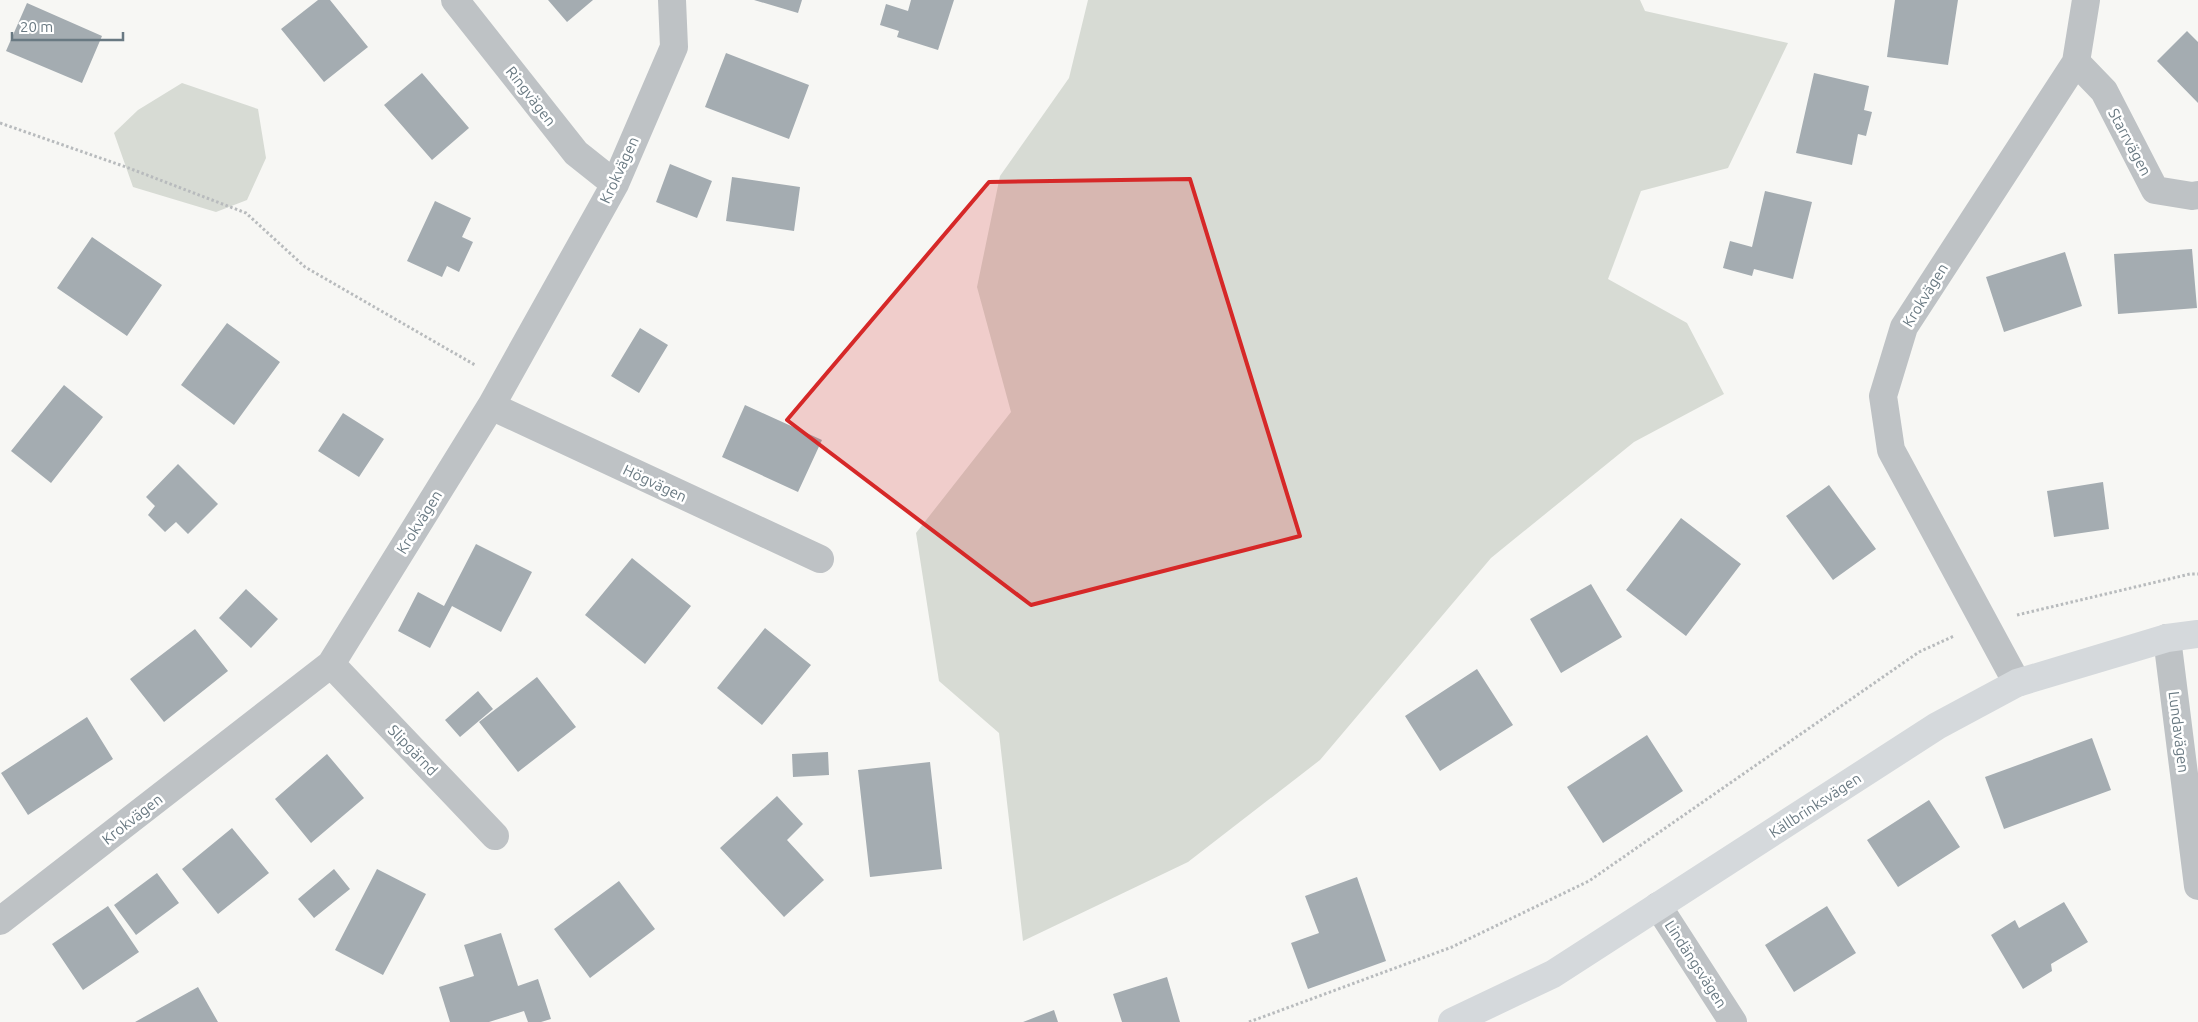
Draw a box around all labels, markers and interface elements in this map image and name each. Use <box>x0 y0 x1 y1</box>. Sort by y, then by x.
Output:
scale bar <box>12 10 124 42</box>
text: 20 m <box>20 18 53 35</box>
street label: Ringvägen <box>503 63 559 129</box>
street label: Starrvägen <box>2105 106 2155 178</box>
street label: Krokvägen <box>596 134 642 206</box>
street label: Krokvägen <box>1899 260 1951 330</box>
street label: Högvägen <box>620 461 690 505</box>
street label: Krokvägen <box>393 487 445 557</box>
street label: Lundavägen <box>2166 690 2192 774</box>
street label: Slipgärnd <box>385 721 441 779</box>
street label: Källbrinksvägen <box>1766 769 1864 841</box>
street label: Krokvägen <box>99 790 165 848</box>
street label: Lindängsvägen <box>1661 917 1731 1011</box>

